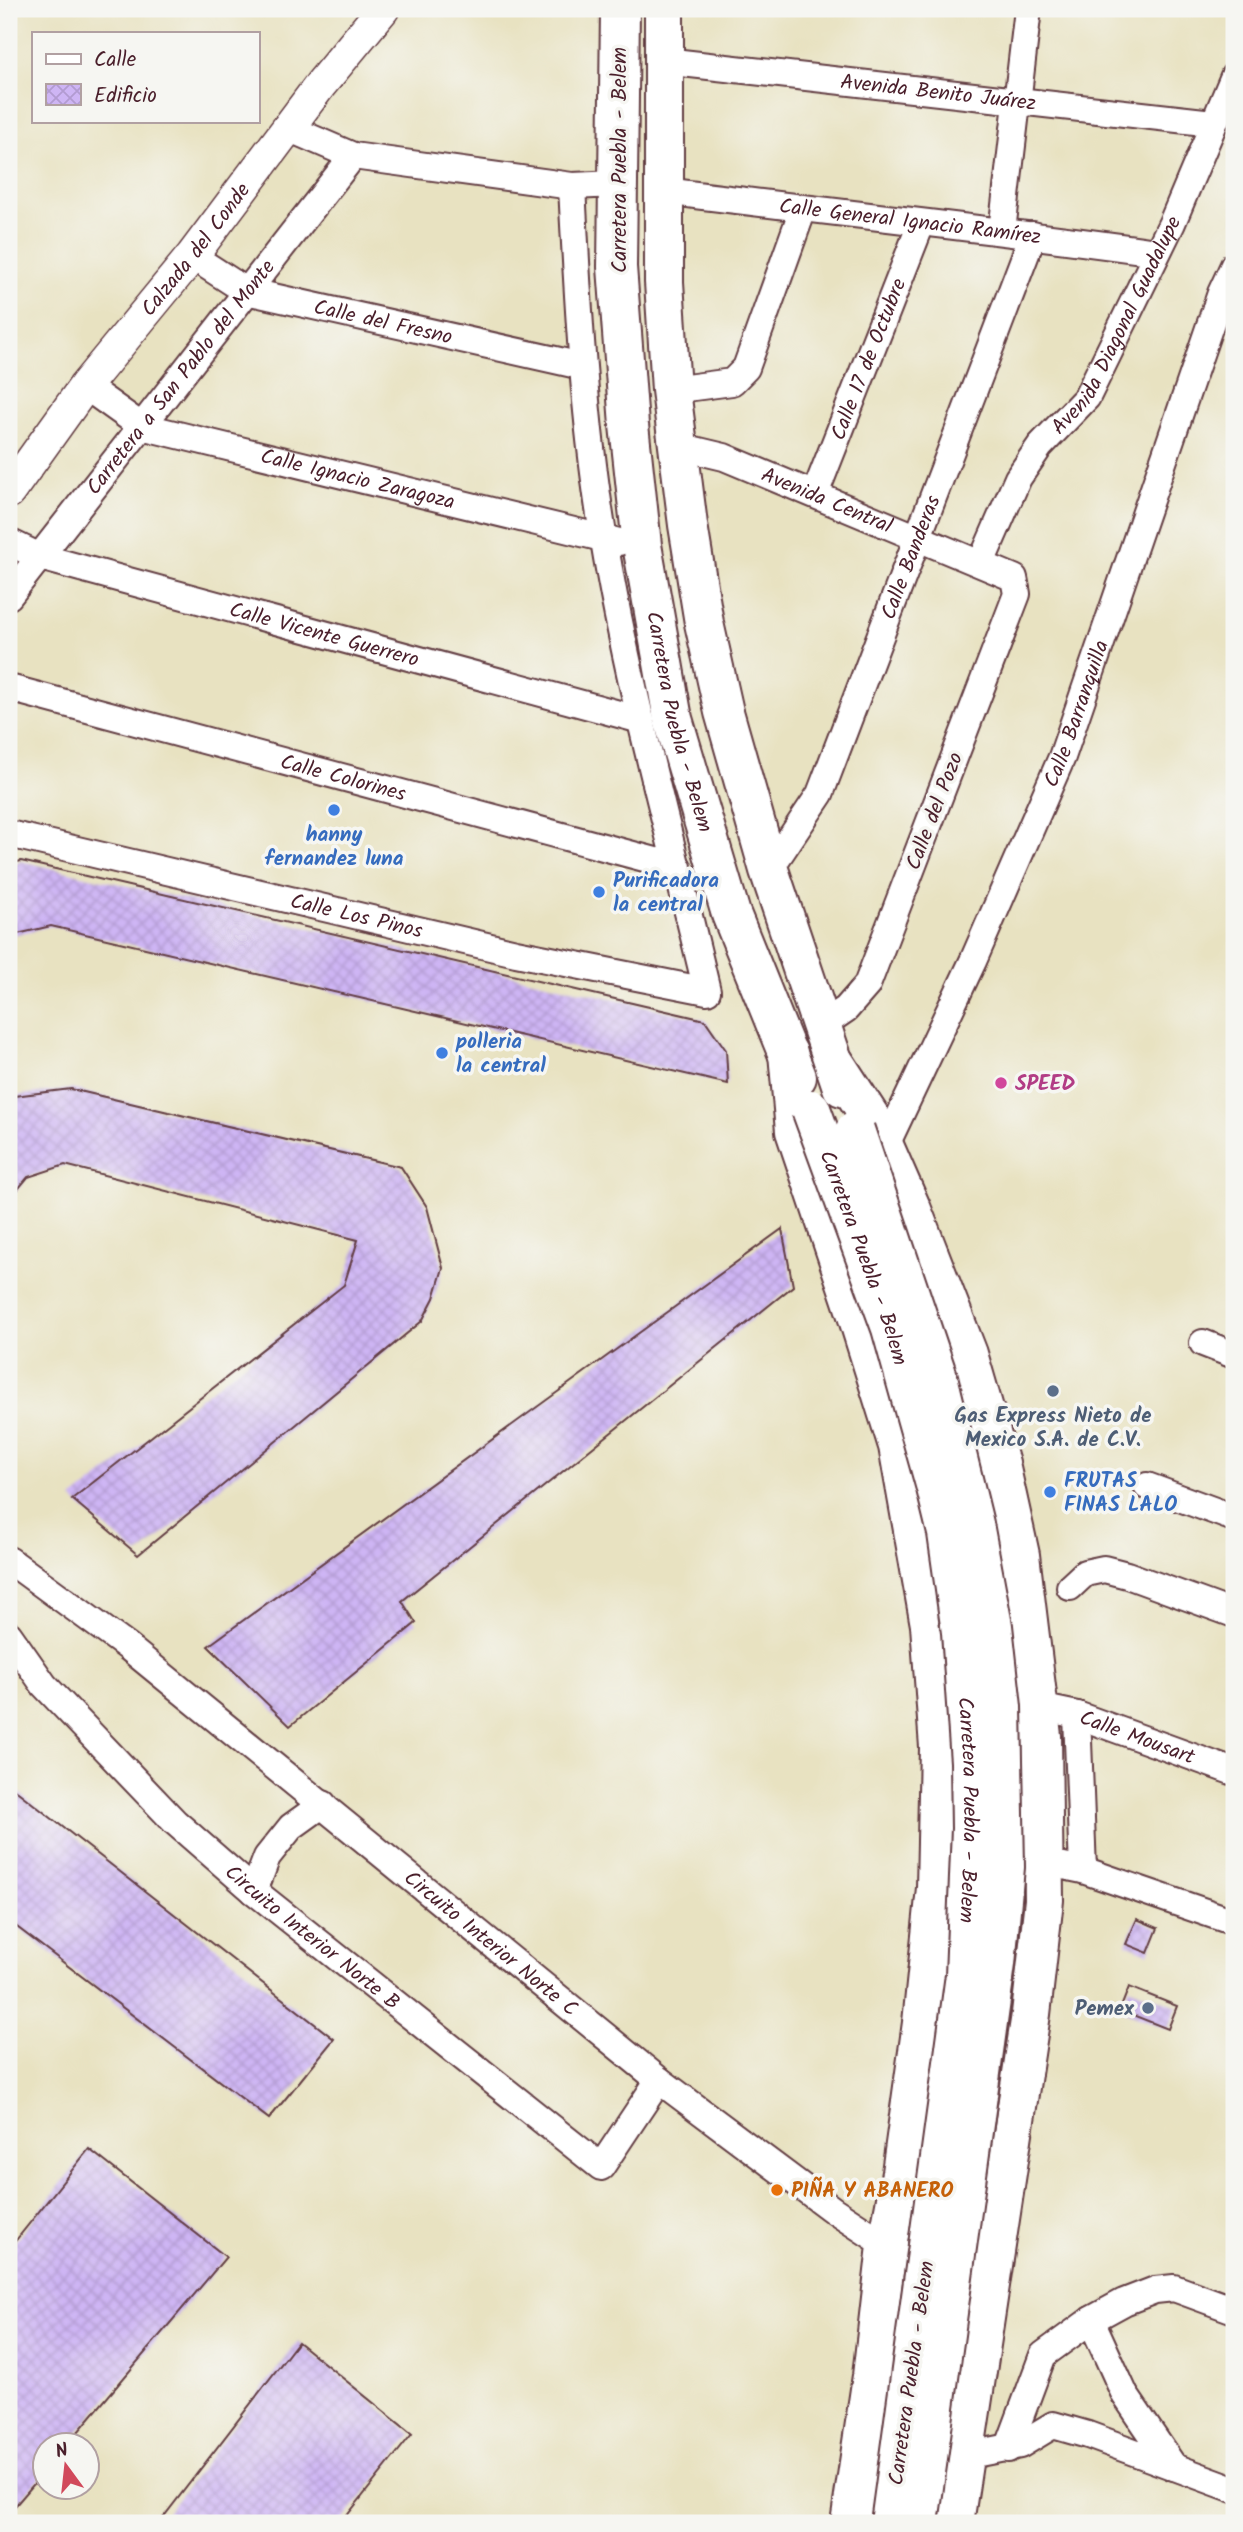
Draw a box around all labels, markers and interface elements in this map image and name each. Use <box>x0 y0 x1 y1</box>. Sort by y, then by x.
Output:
legend <box>32 32 259 122</box>
text: Calle <box>94 44 137 77</box>
street label: Carretera Puebla - Belem <box>604 47 637 273</box>
street label: Avenida Benito Juárez <box>838 66 1038 121</box>
text: Edificio <box>94 80 157 113</box>
street label: Calzada del Conde <box>133 176 260 325</box>
street label: Calle General Ignacio Ramírez <box>777 190 1043 255</box>
street label: Avenida Diagonal Guadalupe <box>1044 211 1191 443</box>
street label: Carretera a San Pablo del Monte <box>79 253 284 503</box>
street label: Calle 17 de Octubre <box>823 273 916 445</box>
street label: Calle del Fresno <box>310 292 455 355</box>
street label: Calle Ignacio Zaragoza <box>257 441 458 520</box>
street label: Avenida Central <box>756 459 897 543</box>
street label: Calle Banderas <box>873 491 950 625</box>
street label: Calle Vicente Guerrero <box>225 594 422 677</box>
street label: Carretera Puebla - Belem <box>636 609 721 837</box>
street label: Calle Barranquilla <box>1036 636 1119 793</box>
street label: Calle Colorines <box>276 746 409 812</box>
street label: Calle del Pozo <box>898 748 973 875</box>
marker: hanny fernandez luna <box>326 802 342 818</box>
place label: hanny fernandez luna <box>265 819 404 876</box>
place label: Purificadora la central <box>613 865 719 922</box>
marker: Purificadora la central <box>591 884 607 900</box>
street label: Calle Los Pinos <box>287 886 426 949</box>
place label: polleria la central <box>455 1026 546 1083</box>
marker: polleria la central <box>434 1045 450 1061</box>
place label: SPEED <box>1015 1068 1075 1101</box>
marker: SPEED <box>993 1075 1009 1091</box>
street label: Carretera Puebla - Belem <box>809 1146 916 1369</box>
marker: Gas Express Nieto de Mexico S.A. de C.V. <box>1045 1383 1061 1399</box>
place label: Gas Express Nieto de Mexico S.A. de C.V. <box>954 1400 1152 1457</box>
place label: FRUTAS FINAS LALO <box>1064 1465 1177 1522</box>
marker: FRUTAS FINAS LALO <box>1042 1484 1058 1500</box>
street label: Carretera Puebla - Belem <box>948 1696 986 1924</box>
street label: Calle Mousart <box>1074 1702 1200 1775</box>
street label: Circuito Interior Norte B <box>216 1857 407 2019</box>
street label: Circuito Interior Norte C <box>396 1863 585 2026</box>
place label: Pemex <box>1075 1993 1135 2026</box>
marker: Pemex <box>1140 2000 1156 2016</box>
place label: PIÑA Y ABANERO <box>791 2175 953 2208</box>
marker: PIÑA Y ABANERO <box>769 2182 785 2198</box>
street label: Carretera Puebla - Belem <box>880 2259 945 2487</box>
north arrow <box>32 2430 102 2500</box>
text: N <box>52 2435 72 2468</box>

